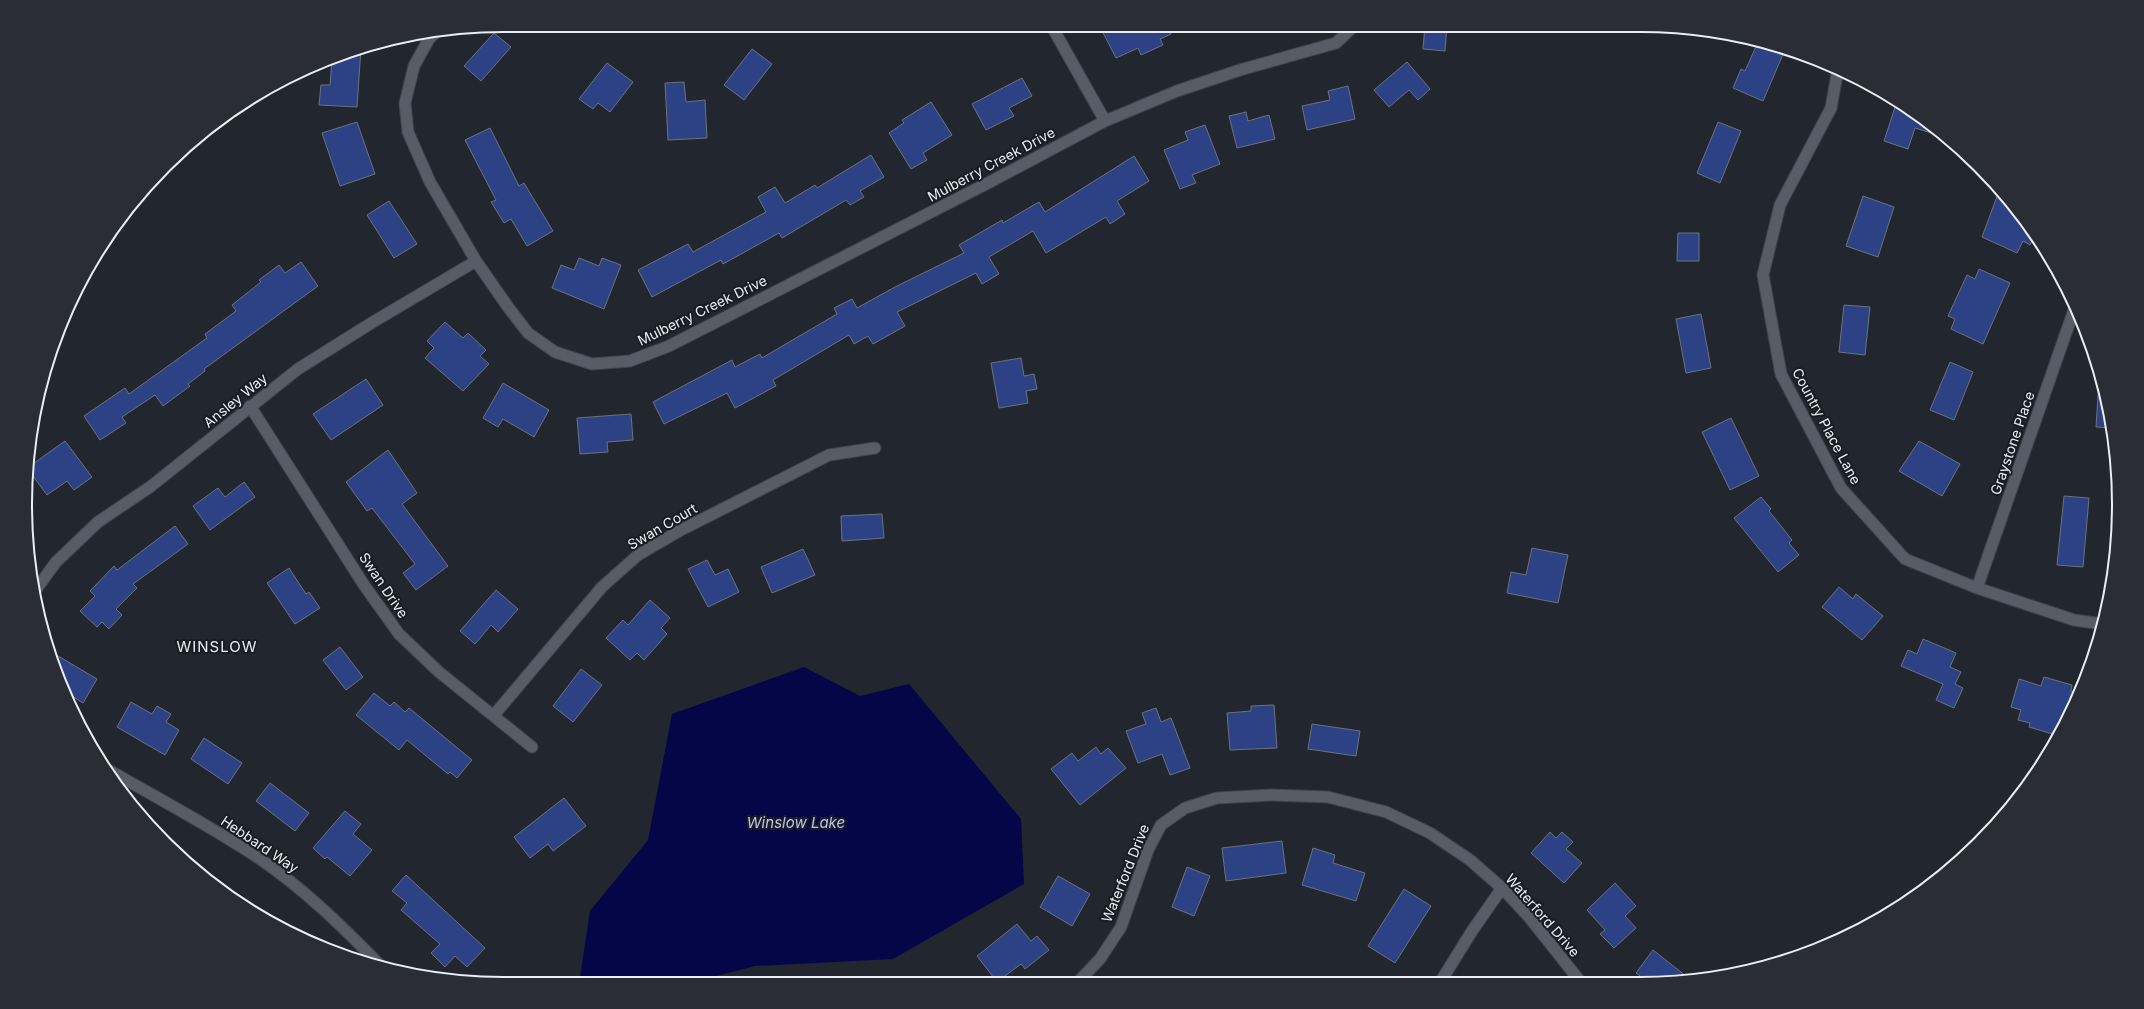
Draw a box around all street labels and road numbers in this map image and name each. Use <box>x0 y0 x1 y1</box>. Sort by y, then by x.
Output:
street label: Mulberry Creek Drive <box>924 123 1058 205</box>
street label: Mulberry Creek Drive <box>635 271 769 349</box>
street label: Country Place Lane <box>1789 365 1865 487</box>
street label: Ansley Way <box>200 369 270 431</box>
street label: Graystone Place <box>1986 389 2038 497</box>
street label: Swan Court <box>624 499 700 553</box>
street label: Swan Drive <box>356 549 412 621</box>
street label: Hebbard Way <box>218 812 302 876</box>
street label: Waterford Drive <box>1098 821 1152 925</box>
street label: Waterford Drive <box>1502 870 1584 960</box>

